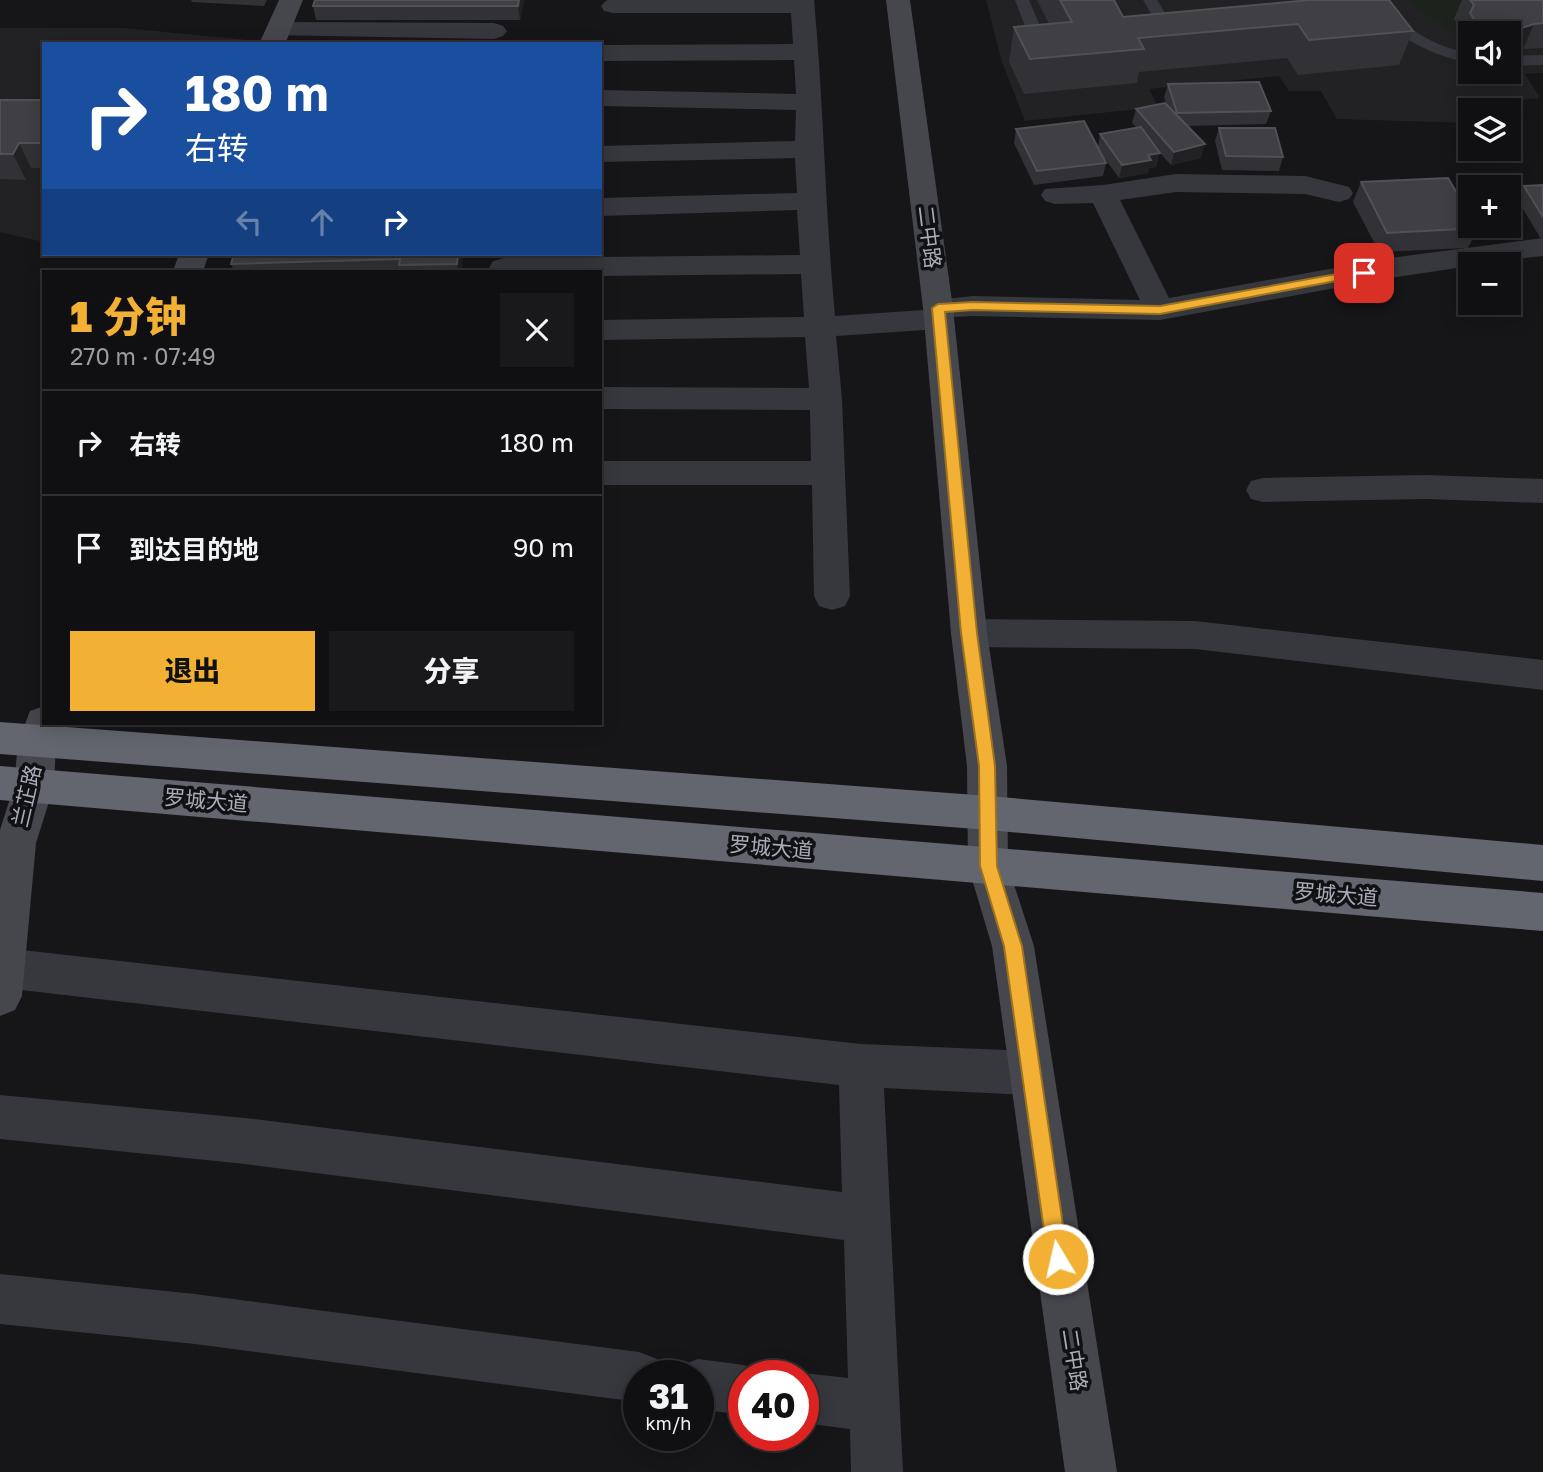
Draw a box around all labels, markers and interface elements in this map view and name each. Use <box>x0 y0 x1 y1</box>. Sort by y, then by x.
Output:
map controls <box>1458 21 1521 315</box>
button: sound <box>1458 21 1521 84</box>
text: 180 m <box>185 63 329 122</box>
icon: right <box>70 70 161 161</box>
button: layers <box>1458 98 1521 161</box>
text: 右转 <box>185 129 249 167</box>
button: + <box>1458 175 1521 238</box>
icon: left <box>230 203 268 241</box>
icon: ahead <box>303 203 341 241</box>
icon: right <box>376 203 414 241</box>
street label: 二中路 <box>913 204 947 270</box>
pin <box>1334 243 1394 303</box>
button: − <box>1458 252 1521 315</box>
icon: arrive <box>1345 254 1383 292</box>
text: 1 分钟 <box>70 291 187 341</box>
button: close <box>500 293 574 367</box>
text: 270 m · 07:49 <box>70 342 216 370</box>
icon: right <box>70 424 108 462</box>
text: 180 m <box>500 427 574 458</box>
text: 右转 <box>129 429 181 460</box>
icon: arrive <box>70 529 108 567</box>
text: 90 m <box>513 532 574 563</box>
text: 到达目的地 <box>129 534 259 565</box>
button: 退出 <box>70 631 315 711</box>
button: 分享 <box>329 631 574 711</box>
street label: 兰芷路 <box>6 762 46 829</box>
street label: 罗城大道 <box>163 783 249 817</box>
street label: 罗城大道 <box>728 830 814 864</box>
street label: 罗城大道 <box>1293 877 1379 911</box>
position arrow <box>1021 1222 1095 1296</box>
street label: 二中路 <box>1057 1327 1093 1393</box>
speed limit sign: 40 <box>728 1360 819 1451</box>
text: 31 <box>649 1375 688 1417</box>
text: km/h <box>646 1412 691 1434</box>

